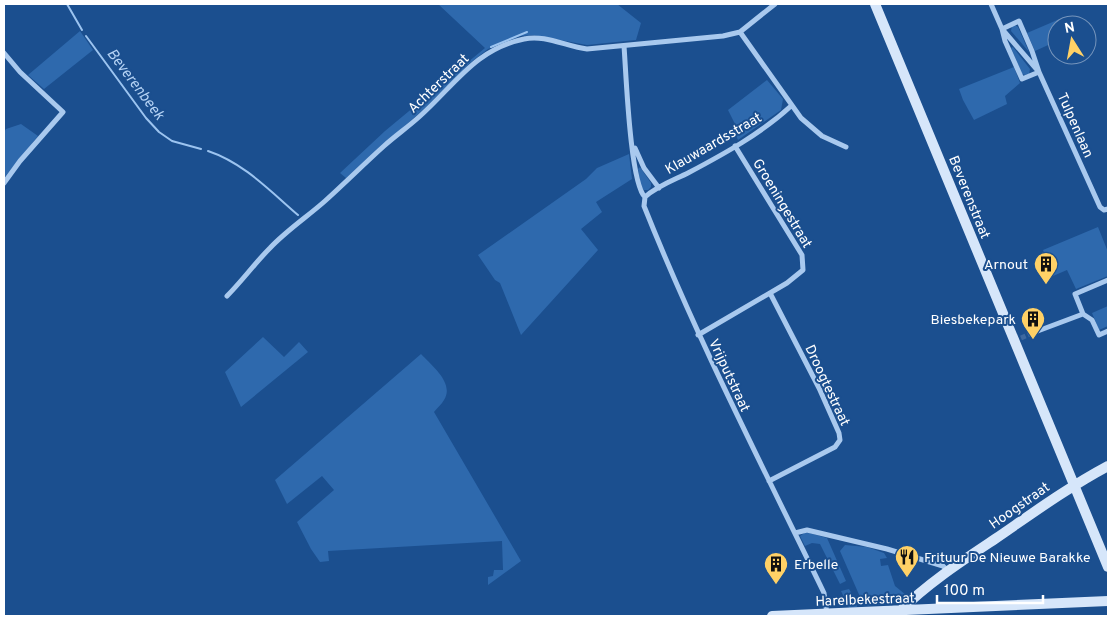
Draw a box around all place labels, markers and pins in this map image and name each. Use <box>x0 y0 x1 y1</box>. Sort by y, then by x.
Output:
building icon: Arnout <box>1033 251 1059 285</box>
place label: Arnout <box>984 257 1028 274</box>
building icon: Biesbekepark <box>1020 306 1046 340</box>
place label: Biesbekepark <box>931 312 1016 329</box>
restaurant icon: Frituur De Nieuwe Barakke <box>894 544 920 578</box>
place label: Frituur De Nieuwe Barakke <box>924 550 1090 567</box>
building icon: Erbelle <box>763 551 789 585</box>
place label: Erbelle <box>794 557 838 574</box>

